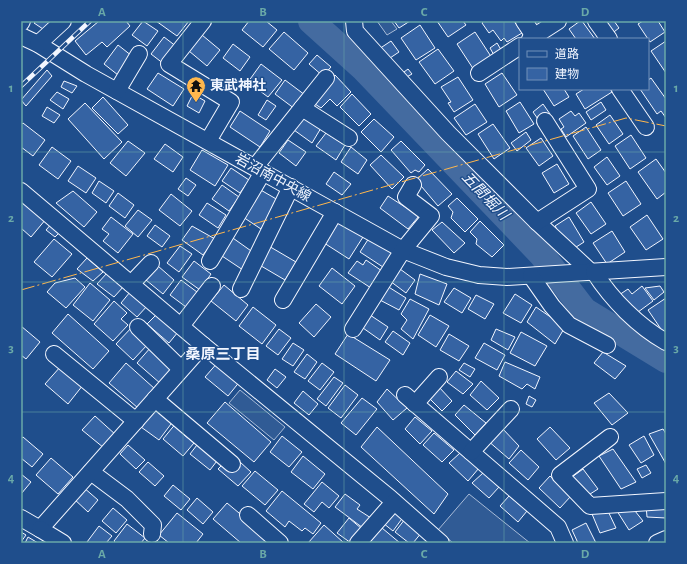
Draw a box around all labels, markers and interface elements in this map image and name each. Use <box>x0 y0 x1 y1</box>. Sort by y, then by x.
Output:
text: A <box>98 6 106 19</box>
text: B <box>259 6 267 19</box>
text: C <box>421 6 428 19</box>
text: D <box>581 6 590 19</box>
legend <box>519 38 649 90</box>
text: 道路 <box>555 47 579 60</box>
text: 建物 <box>555 67 579 80</box>
temple icon: 東武神社 <box>185 75 207 103</box>
place label: 東武神社 <box>210 77 266 93</box>
text: 1 <box>9 82 13 95</box>
text: 1 <box>674 82 678 95</box>
street label: 岩沼南中央線 <box>233 151 314 204</box>
water label: 五間堀川 <box>459 169 513 224</box>
text: 2 <box>8 212 14 225</box>
text: 2 <box>673 212 679 225</box>
text: 3 <box>8 342 14 355</box>
text: 3 <box>673 342 679 355</box>
district label: 桑原三丁目 <box>185 346 261 362</box>
text: 4 <box>8 472 15 485</box>
text: 4 <box>673 472 680 485</box>
text: A <box>98 548 106 561</box>
text: B <box>259 548 267 561</box>
text: C <box>421 548 428 561</box>
text: D <box>581 548 590 561</box>

